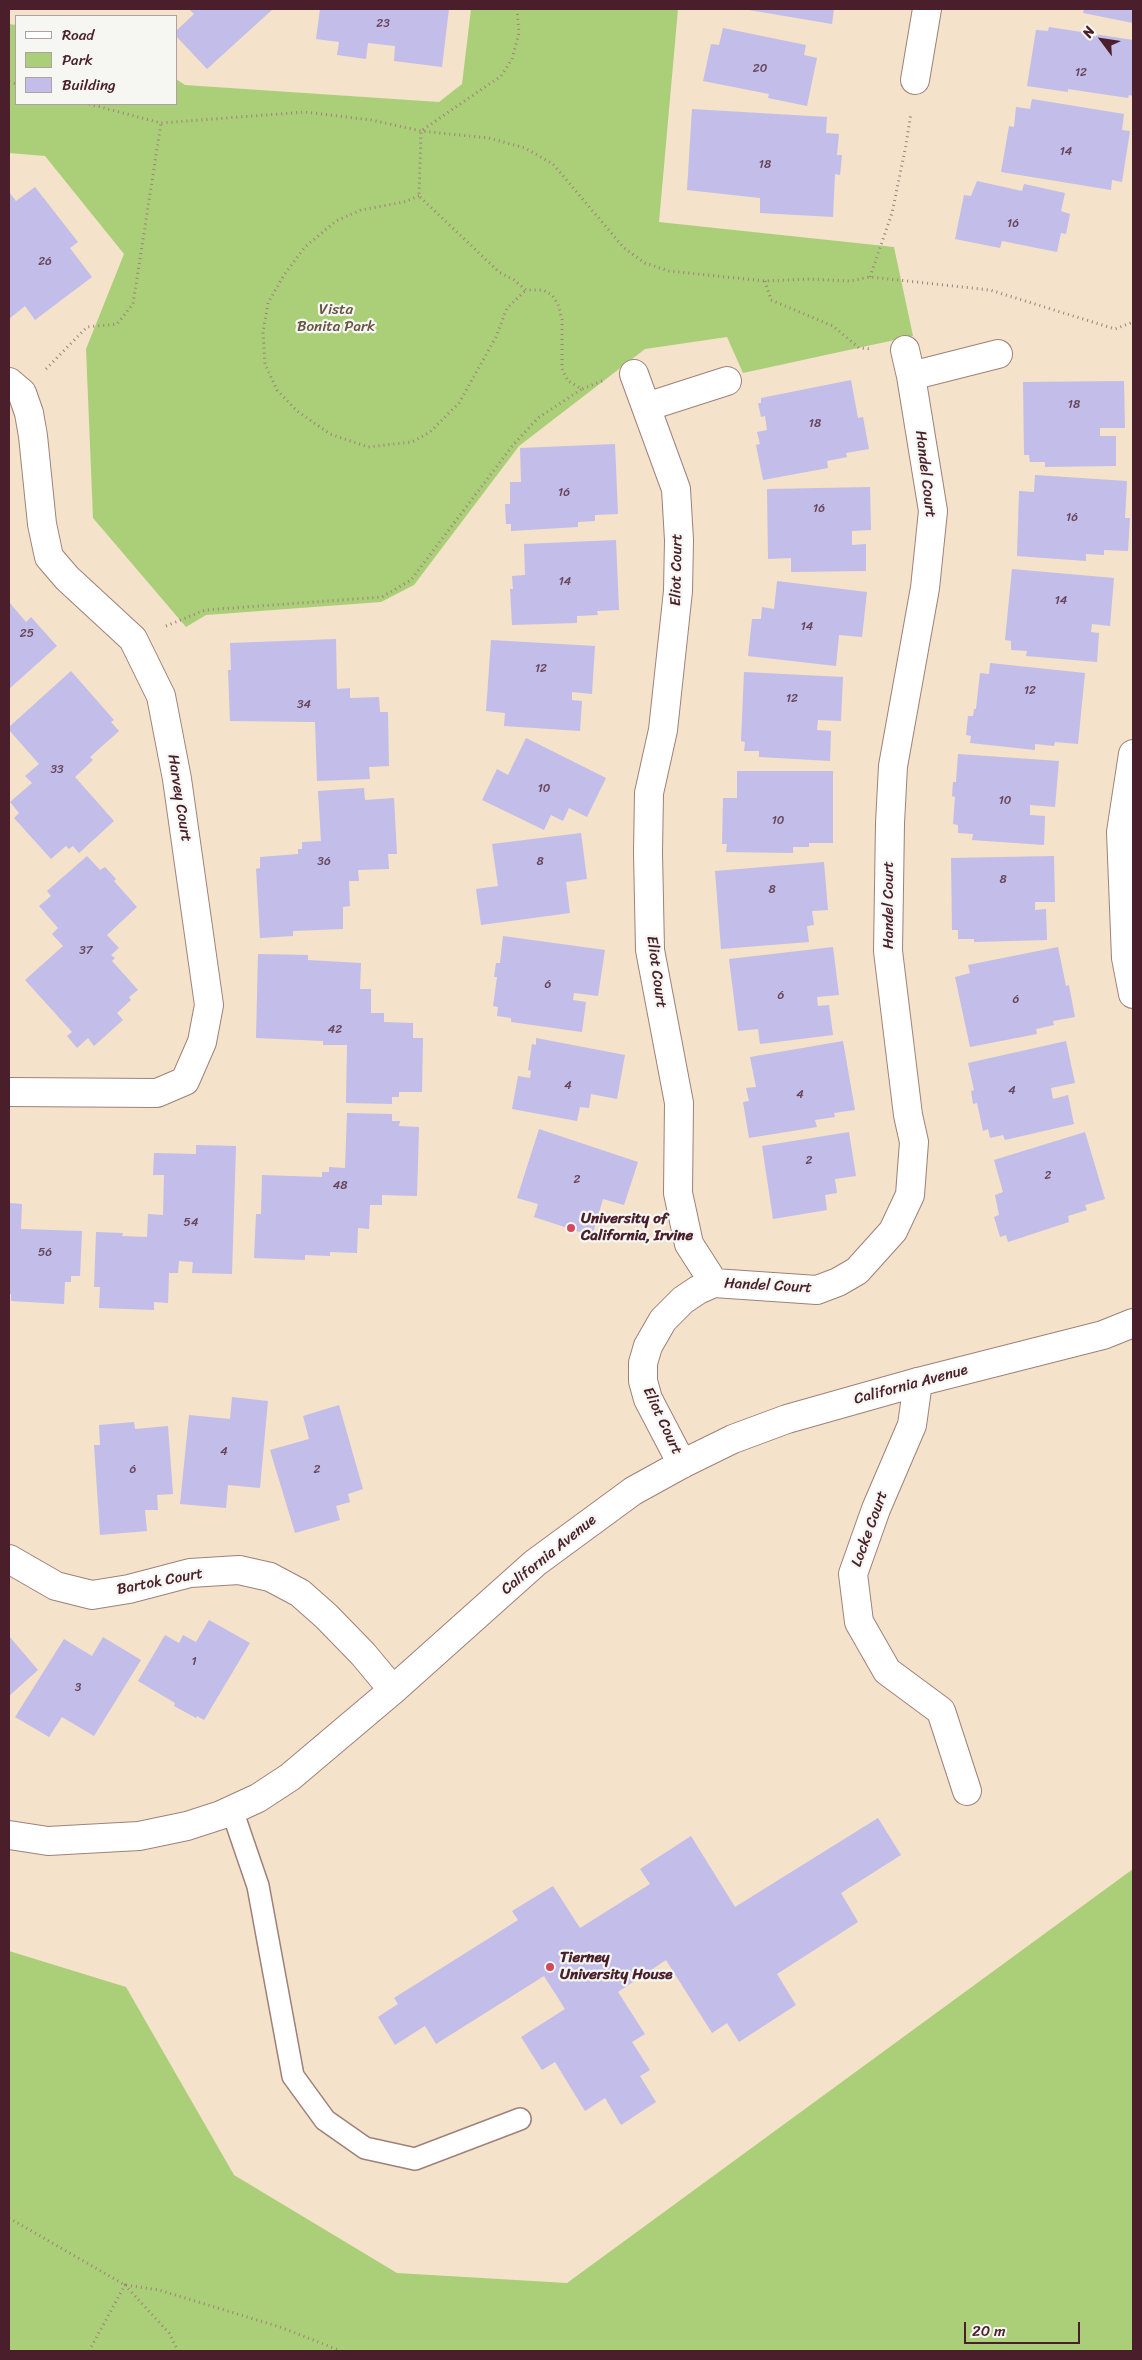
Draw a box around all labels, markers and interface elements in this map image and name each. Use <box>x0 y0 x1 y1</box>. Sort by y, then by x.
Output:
legend <box>15 15 178 105</box>
north arrow <box>1077 15 1127 65</box>
house number: 23 <box>376 17 390 31</box>
text: N <box>1075 21 1102 43</box>
text: Road <box>62 22 94 48</box>
text: Park <box>62 47 93 73</box>
house number: 20 <box>753 62 767 76</box>
house number: 12 <box>1075 66 1087 80</box>
text: Building <box>62 72 116 98</box>
house number: 14 <box>1060 145 1072 159</box>
house number: 18 <box>759 158 771 172</box>
house number: 16 <box>1007 217 1019 231</box>
house number: 26 <box>38 255 52 269</box>
park label: Vista Bonita Park <box>297 301 375 336</box>
house number: 18 <box>1068 398 1080 412</box>
house number: 18 <box>809 417 821 431</box>
street label: Handel Court <box>911 429 939 519</box>
house number: 16 <box>558 486 570 500</box>
house number: 16 <box>813 502 825 516</box>
house number: 16 <box>1066 511 1078 525</box>
street label: Eliot Court <box>667 534 687 606</box>
house number: 14 <box>559 575 571 589</box>
house number: 14 <box>1055 594 1067 608</box>
house number: 14 <box>801 620 813 634</box>
house number: 25 <box>20 627 34 641</box>
house number: 12 <box>535 662 547 676</box>
house number: 12 <box>1024 684 1036 698</box>
house number: 12 <box>786 692 798 706</box>
house number: 34 <box>297 698 311 712</box>
street label: Harvey Court <box>163 753 195 843</box>
house number: 33 <box>50 763 64 777</box>
house number: 10 <box>538 782 550 796</box>
house number: 10 <box>999 794 1011 808</box>
house number: 10 <box>772 814 784 828</box>
house number: 36 <box>317 855 331 869</box>
house number: 8 <box>536 855 544 869</box>
street label: Handel Court <box>880 861 898 949</box>
house number: 8 <box>999 873 1007 887</box>
house number: 8 <box>768 883 776 897</box>
street label: Eliot Court <box>642 935 670 1009</box>
house number: 37 <box>79 944 93 958</box>
house number: 6 <box>545 978 551 992</box>
house number: 6 <box>778 989 784 1003</box>
house number: 6 <box>1013 993 1019 1007</box>
house number: 42 <box>328 1023 342 1037</box>
house number: 4 <box>564 1079 572 1093</box>
house number: 4 <box>1008 1084 1016 1098</box>
house number: 4 <box>796 1088 804 1102</box>
house number: 2 <box>806 1154 812 1168</box>
house number: 2 <box>1045 1169 1051 1183</box>
house number: 2 <box>574 1173 580 1187</box>
house number: 48 <box>333 1179 347 1193</box>
place label: University of California, Irvine <box>581 1210 693 1245</box>
house number: 54 <box>184 1216 198 1230</box>
marker: University of California, Irvine <box>565 1222 577 1234</box>
house number: 56 <box>38 1246 52 1260</box>
street label: Handel Court <box>724 1275 812 1297</box>
street label: California Avenue <box>852 1361 970 1409</box>
street label: Eliot Court <box>639 1384 685 1458</box>
house number: 4 <box>220 1445 228 1459</box>
house number: 6 <box>130 1463 136 1477</box>
house number: 2 <box>314 1463 320 1477</box>
street label: Locke Court <box>848 1489 892 1569</box>
street label: California Avenue <box>498 1511 600 1599</box>
street label: Bartok Court <box>116 1565 204 1599</box>
house number: 1 <box>191 1655 197 1669</box>
house number: 3 <box>75 1681 81 1695</box>
place label: Tierney University House <box>560 1949 673 1984</box>
marker: Tierney University House <box>544 1961 556 1973</box>
scale bar <box>967 2312 1083 2344</box>
text: 20 m <box>972 2318 1006 2344</box>

